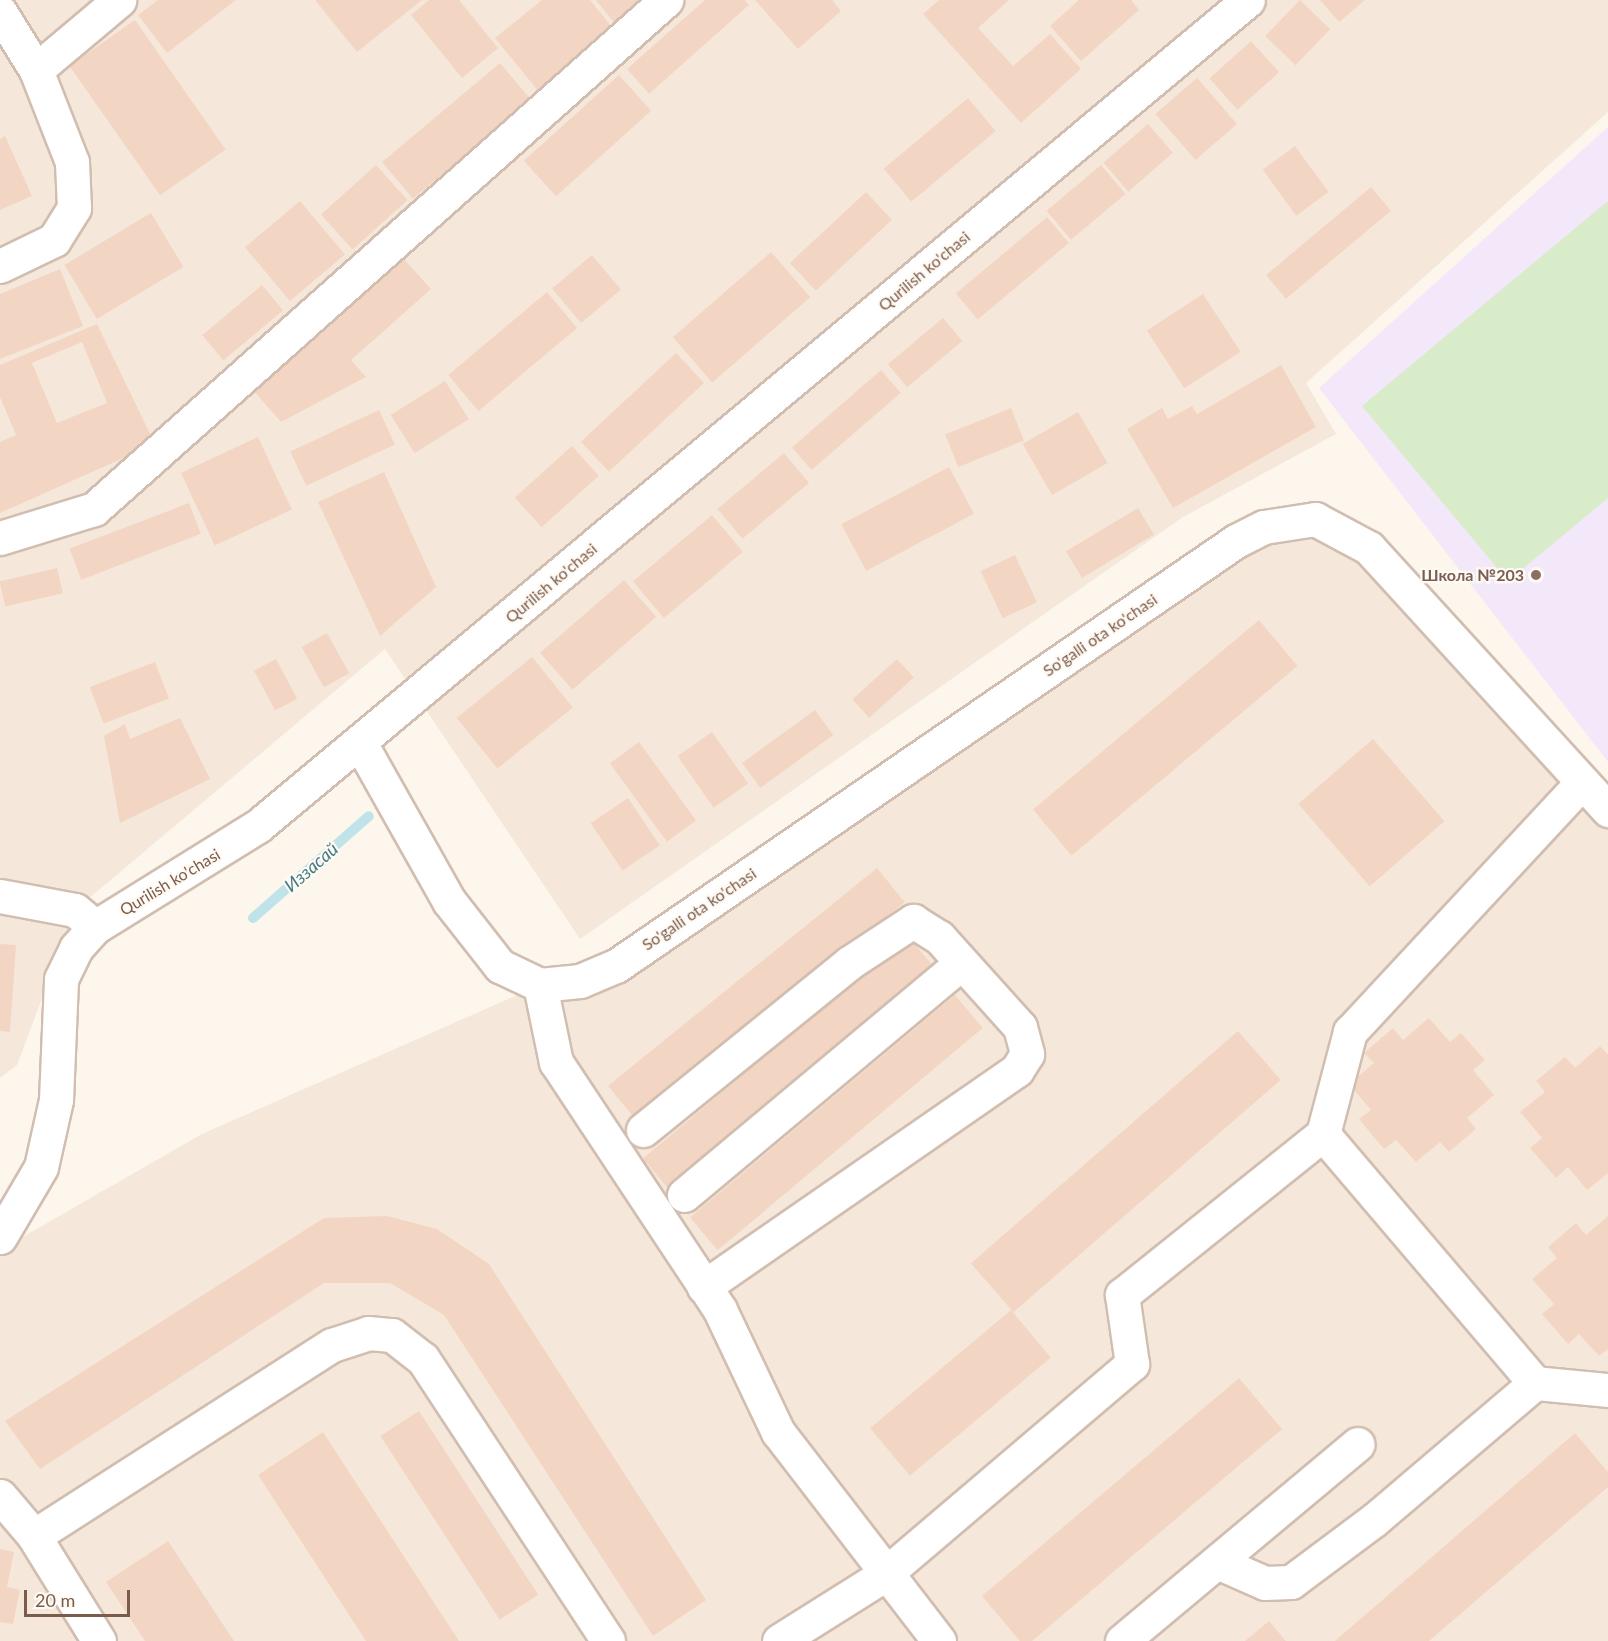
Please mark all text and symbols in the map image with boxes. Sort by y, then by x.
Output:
street label: Qurilish ko'chasi [874,227,974,315]
street label: Qurilish ko'chasi [501,539,601,627]
place label: Школа №203 [1421,565,1524,585]
marker: Школа №203 [1529,568,1543,582]
street label: So'galli ota ko'chasi [1039,590,1161,680]
water label: Иззасай [280,838,342,896]
street label: Qurilish ko'chasi [116,845,224,919]
street label: So'galli ota ko'chasi [638,864,760,954]
scale bar [27,1578,134,1616]
text: 20 m [35,1589,75,1611]

